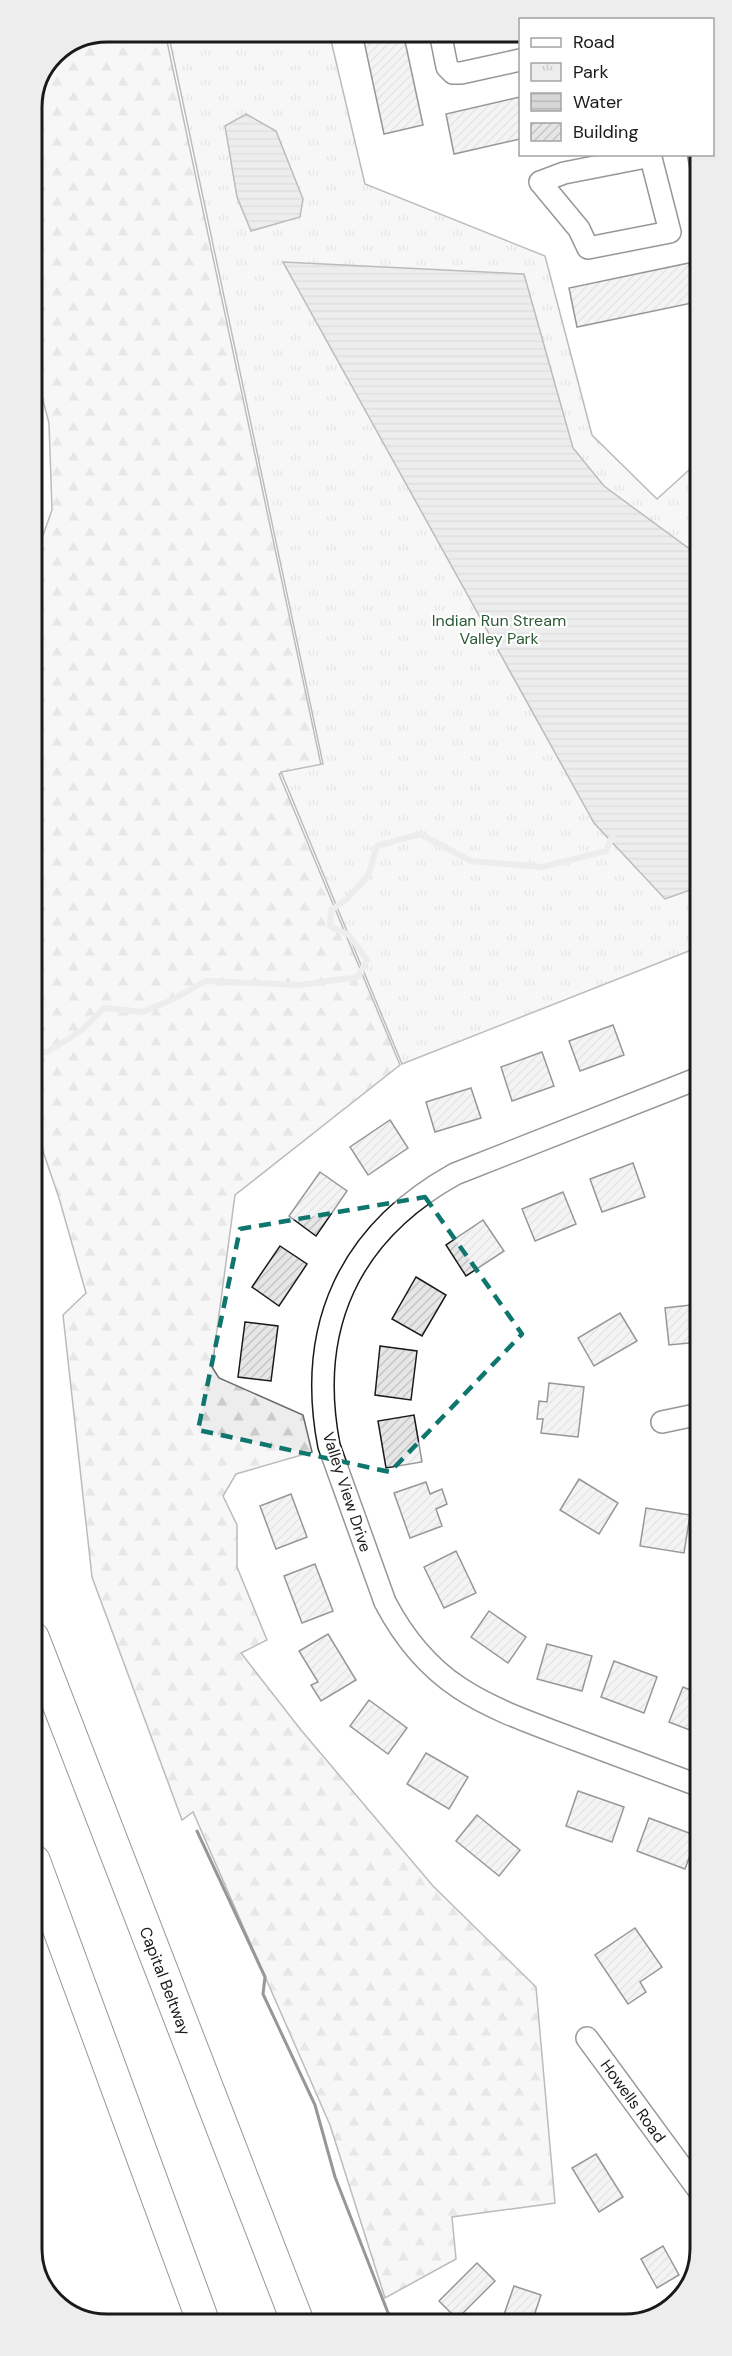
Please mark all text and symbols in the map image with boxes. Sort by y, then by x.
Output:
legend [519,18,714,156]
text: Road [573,30,615,54]
text: Park [573,60,609,84]
text: Water [573,90,623,114]
text: Building [573,120,638,144]
park label: Indian Run Stream Valley Park [432,610,566,649]
street label: Valley View Drive [318,1429,376,1555]
street label: Capital Beltway [135,1924,195,2038]
street label: Howells Road [596,2055,670,2147]

